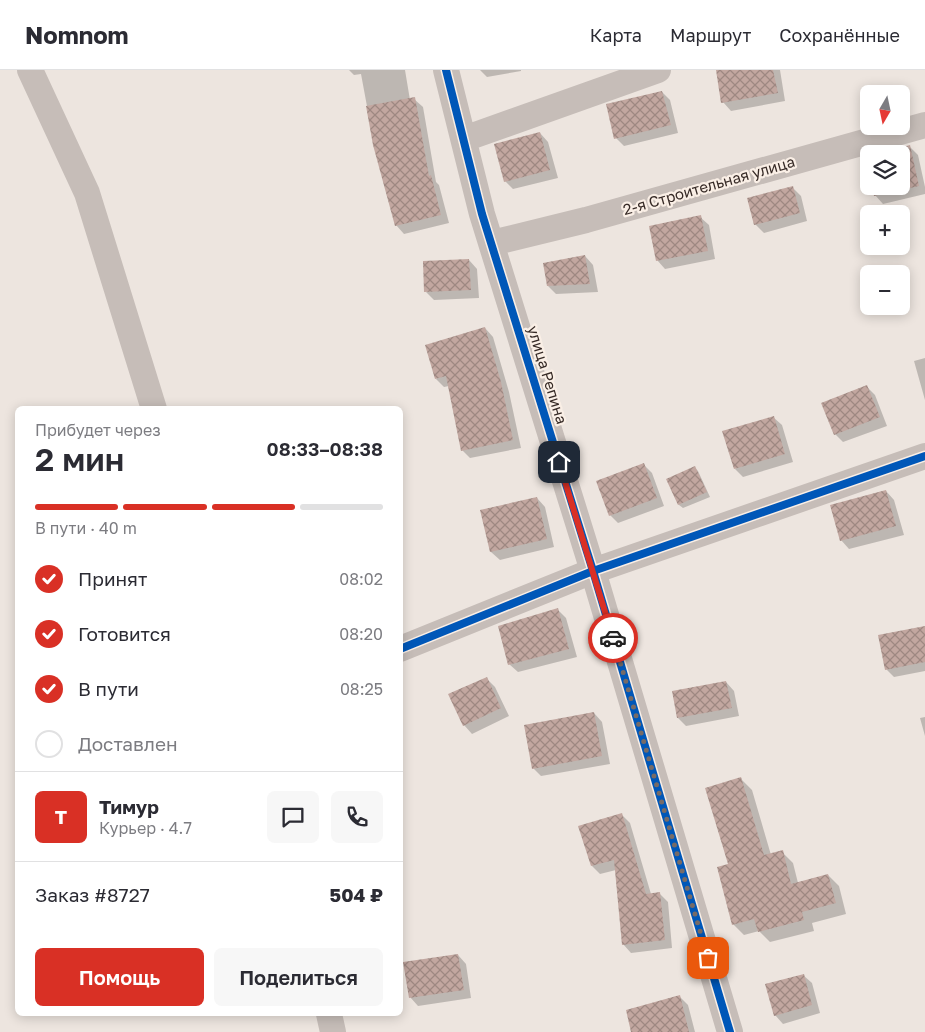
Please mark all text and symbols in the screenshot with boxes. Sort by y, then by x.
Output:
text: Nomnom [25,20,129,49]
text: Карта [590,24,642,46]
text: Маршрут [670,24,751,46]
text: Сохранённые [779,24,900,46]
north arrow [860,85,910,135]
map controls [860,85,910,315]
button: layers [860,145,910,195]
street label: 2-я Строительная улица [621,152,797,218]
button: + [860,205,910,255]
button: − [860,265,910,315]
street label: улица Репина [524,323,571,426]
text: Прибудет через [35,420,161,440]
text: 08:33–08:38 [267,437,383,460]
text: 2 мин [35,440,124,478]
pin [538,441,580,483]
icon: home [545,448,573,476]
text: В пути · 40 m [35,518,137,538]
icon: check [35,565,63,593]
text: Принят [78,567,147,590]
text: 08:02 [339,569,383,589]
courier [588,613,638,663]
icon: check [35,620,63,648]
text: Готовится [78,622,171,645]
text: 08:20 [339,624,383,644]
icon: car [599,624,627,652]
icon: check [35,675,63,703]
text: В пути [78,677,139,700]
text: 08:25 [340,679,383,699]
text: Доставлен [78,732,178,755]
button: chat [267,791,319,843]
button: phone [331,791,383,843]
text: Тимур [99,795,159,818]
text: Т [55,805,67,828]
text: Курьер · 4.7 [99,818,192,838]
text: Заказ #8727 [35,883,150,906]
text: 504 ₽ [330,883,383,906]
pin [687,937,729,979]
icon: bag [694,944,722,972]
button: Помощь [35,948,204,1006]
button: Поделиться [214,948,383,1006]

